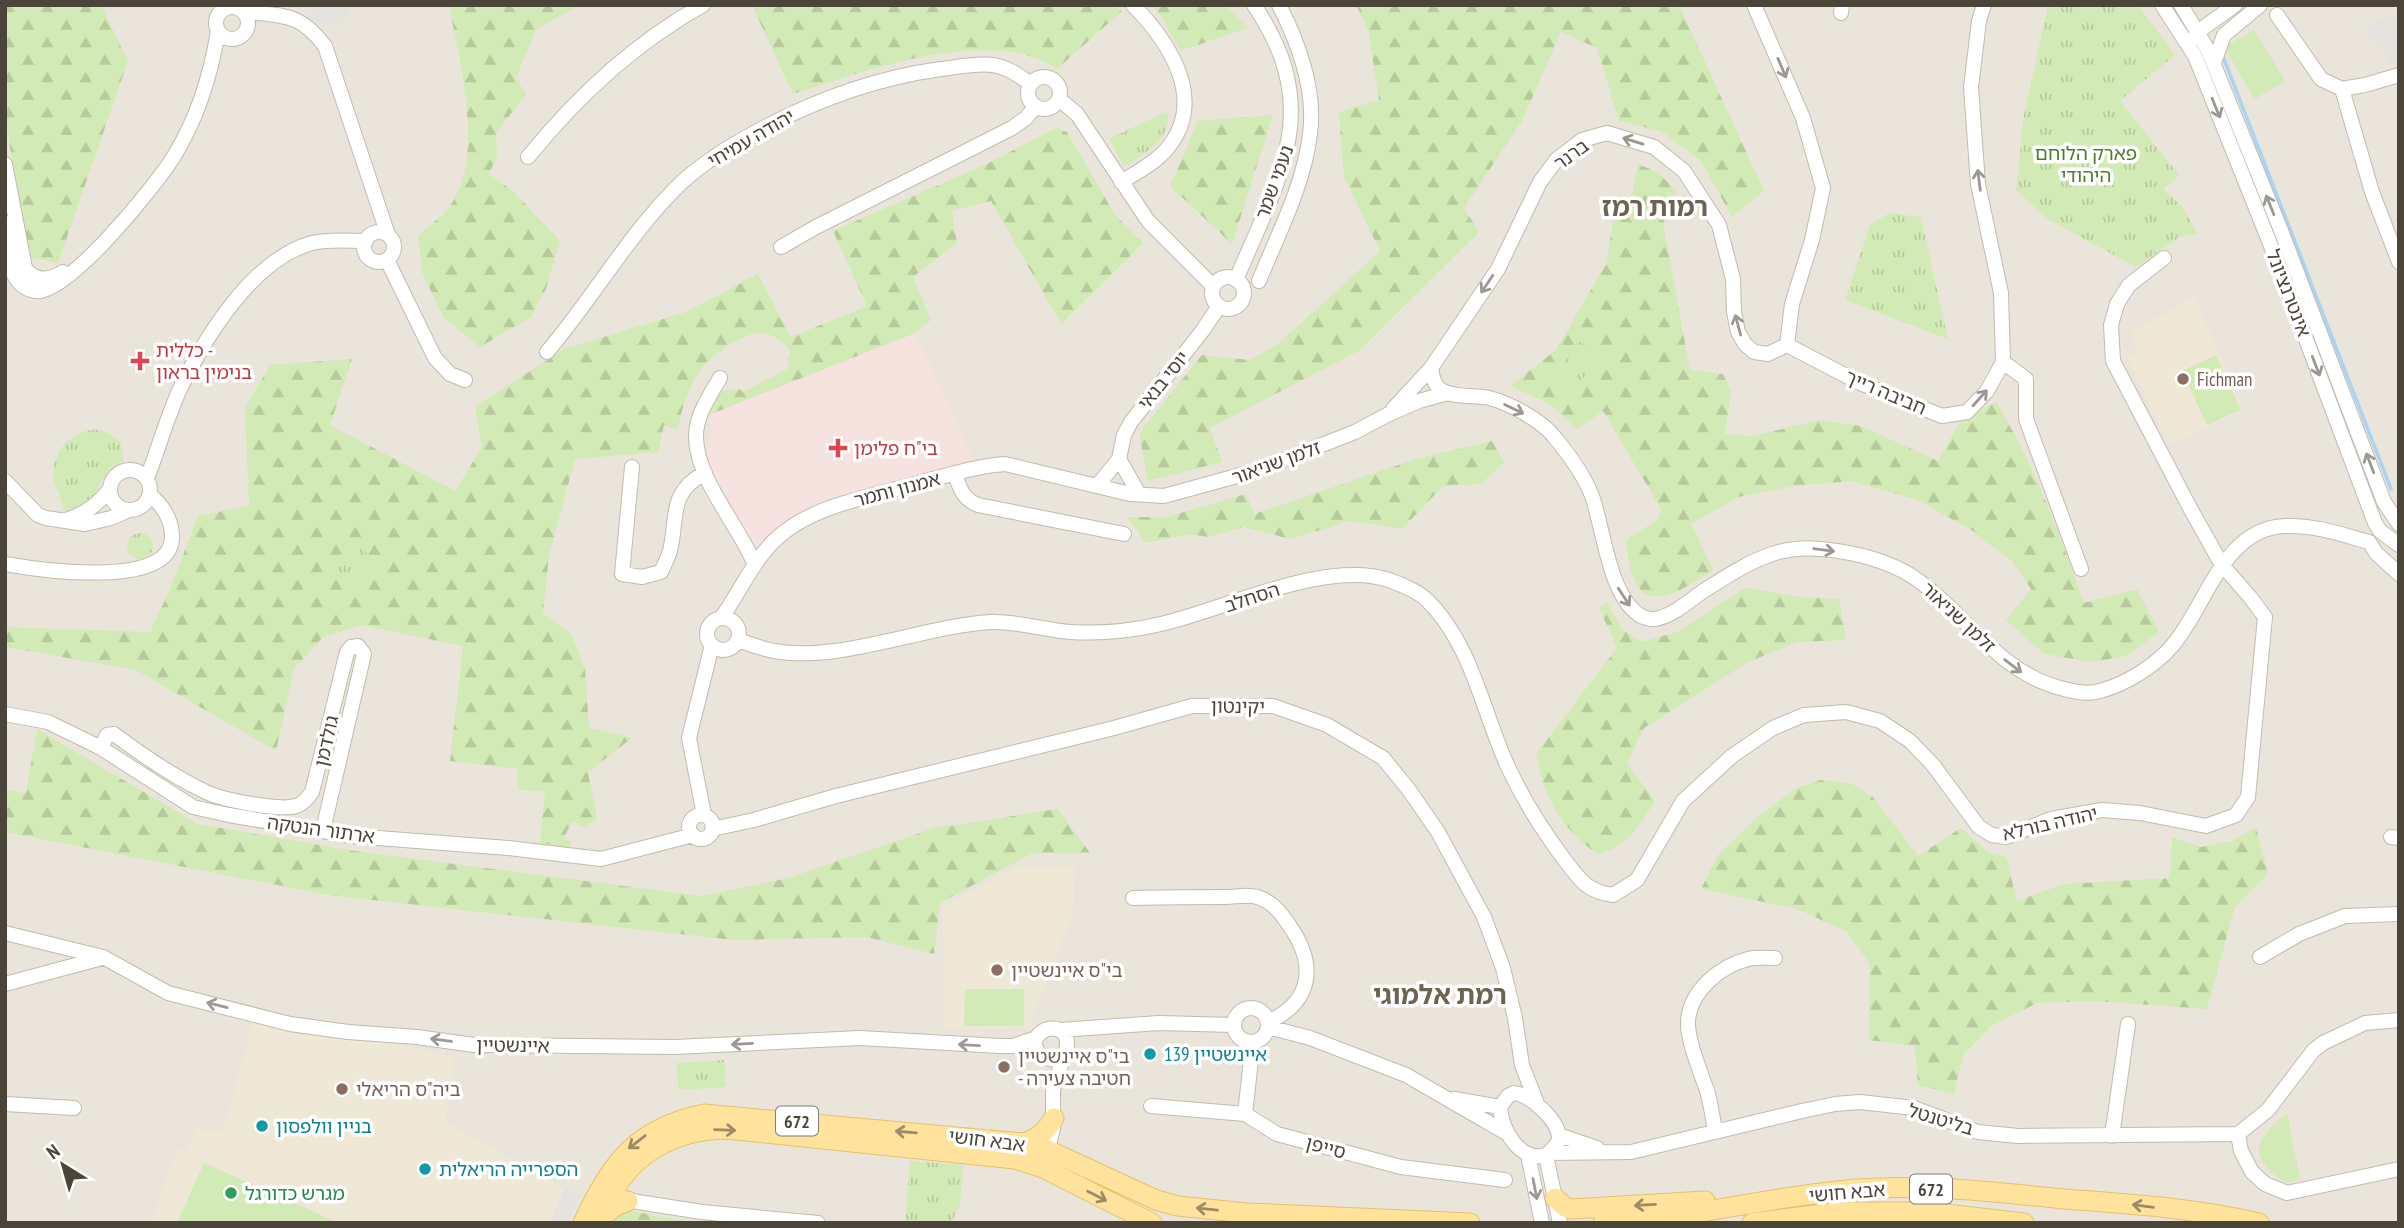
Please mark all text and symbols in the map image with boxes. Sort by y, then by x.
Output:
one-way arrow [1776,56,1789,78]
one-way arrow [2210,96,2223,118]
street label: יהודה עמיחי [703,104,799,172]
street label: ברנר [1549,133,1593,175]
one-way arrow [1622,134,1644,147]
park label: פארק הלוחם היהודי [2035,141,2137,187]
street label: נעמי שמר [1250,142,1298,222]
one-way arrow [1972,169,1985,192]
district label: רמות רמז [1602,190,1708,223]
one-way arrow [2263,195,2276,217]
street label: אינטרנציונל [2261,246,2317,340]
one-way arrow [1480,273,1494,293]
one-way arrow [1731,314,1744,337]
place label: כללית - בנימין בראון [156,338,252,384]
street label: יוסי בנאי [1132,346,1194,414]
marker: כללית - בנימין בראון [130,351,150,371]
one-way arrow [2311,354,2323,376]
street label: חביבה רייך [1842,364,1930,420]
place label: Fichman [2197,367,2252,391]
marker: Fichman [2175,371,2191,387]
one-way arrow [1972,389,1988,407]
one-way arrow [1503,403,1524,416]
street label: זלמן שניאור [1228,435,1324,489]
place label: בי"ח פלימן [854,436,938,460]
marker: בי"ח פלימן [828,438,848,458]
one-way arrow [2362,453,2375,475]
street label: אמנון ותמר [851,466,943,512]
one-way arrow [1812,543,1835,556]
street label: הסחלב [1221,577,1283,617]
street label: זלמן שניאור [1917,577,2001,657]
one-way arrow [1617,587,1632,606]
one-way arrow [2003,658,2021,673]
street label: יקינטון [1211,694,1265,718]
street label: גולדמן [309,713,343,769]
street label: יהודה בורלא [2000,800,2100,846]
street label: ארתור הנטקה [266,810,376,848]
place label: בי"ס איינשטיין [1011,958,1123,982]
marker: בי"ס איינשטיין [989,962,1005,978]
district label: רמת אלמוגי [1373,978,1507,1011]
one-way arrow [206,998,229,1011]
street label: איינשטיין [476,1032,550,1058]
one-way arrow [430,1034,453,1047]
one-way arrow [731,1038,754,1051]
one-way arrow [958,1038,981,1051]
place label: איינשטיין 139 [1164,1042,1267,1066]
place label: בי"ס איינשטיין - חטיבה צעירה [1018,1044,1131,1090]
marker: איינשטיין 139 [1142,1046,1158,1062]
marker: בי"ס איינשטיין - חטיבה צעירה [996,1059,1012,1075]
place label: ביה"ס הריאלי [356,1077,461,1101]
marker: ביה"ס הריאלי [334,1081,350,1097]
street label: בליטנטל [1905,1098,1977,1140]
road number: 672 [776,1106,818,1136]
place label: בניין וולפסון [276,1114,372,1138]
marker: בניין וולפסון [254,1118,270,1134]
one-way arrow [713,1123,736,1136]
street label: אבא חושי [947,1123,1027,1157]
one-way arrow [895,1125,918,1138]
north arrow [28,1130,98,1200]
street label: סייפן [1303,1130,1349,1164]
one-way arrow [629,1135,647,1150]
text: N [41,1139,64,1164]
place label: הספרייה הריאלית [439,1157,579,1181]
marker: הספרייה הריאלית [417,1161,433,1177]
road number: 672 [1910,1174,1952,1204]
one-way arrow [1529,1177,1543,1200]
street label: אבא חושי [1808,1177,1886,1207]
place label: מגרש כדורגל [245,1181,345,1205]
marker: מגרש כדורגל [223,1185,239,1201]
one-way arrow [1086,1190,1107,1204]
one-way arrow [1633,1198,1656,1211]
one-way arrow [2132,1199,2155,1212]
one-way arrow [1196,1202,1218,1215]

